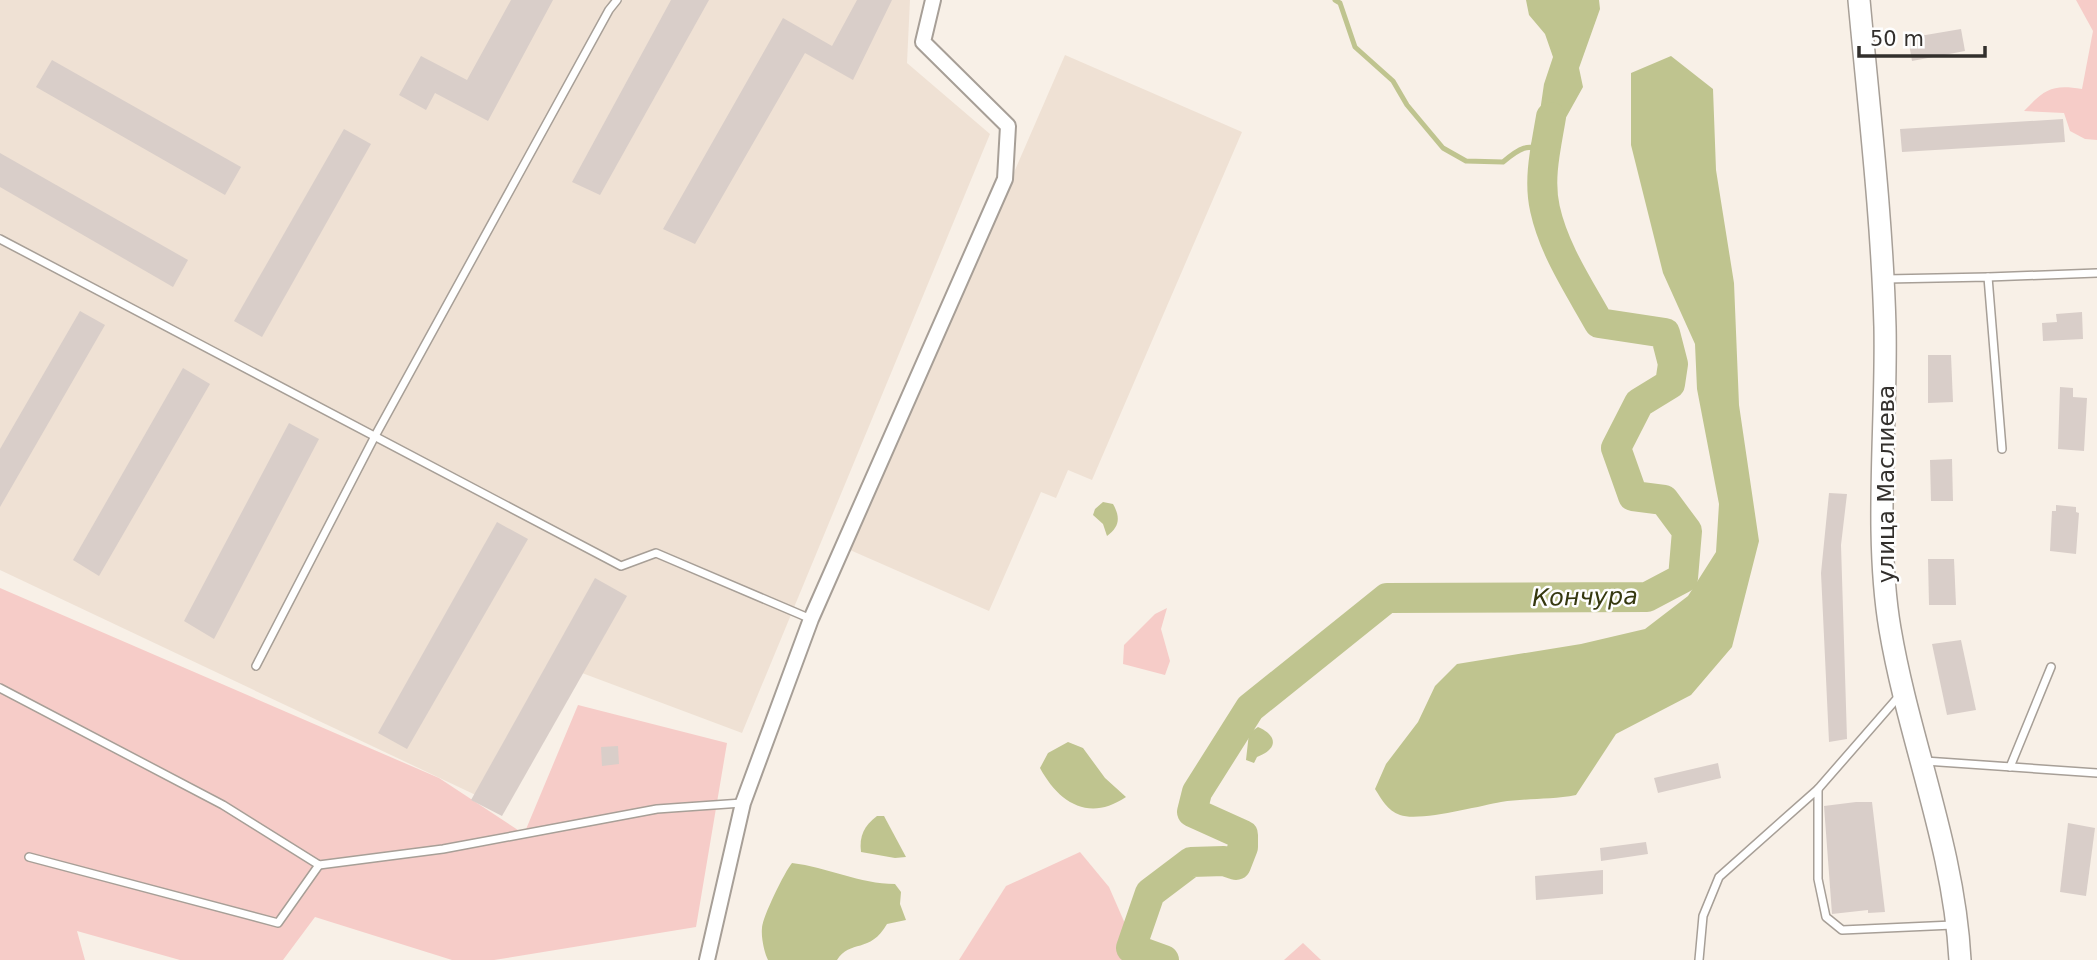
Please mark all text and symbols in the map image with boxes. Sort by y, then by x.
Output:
scale bar [1859,14,1985,58]
text: 50 m [1870,27,1924,51]
street label: улица Маслиева [1873,385,1899,583]
water label: Кончура [1532,582,1638,612]

